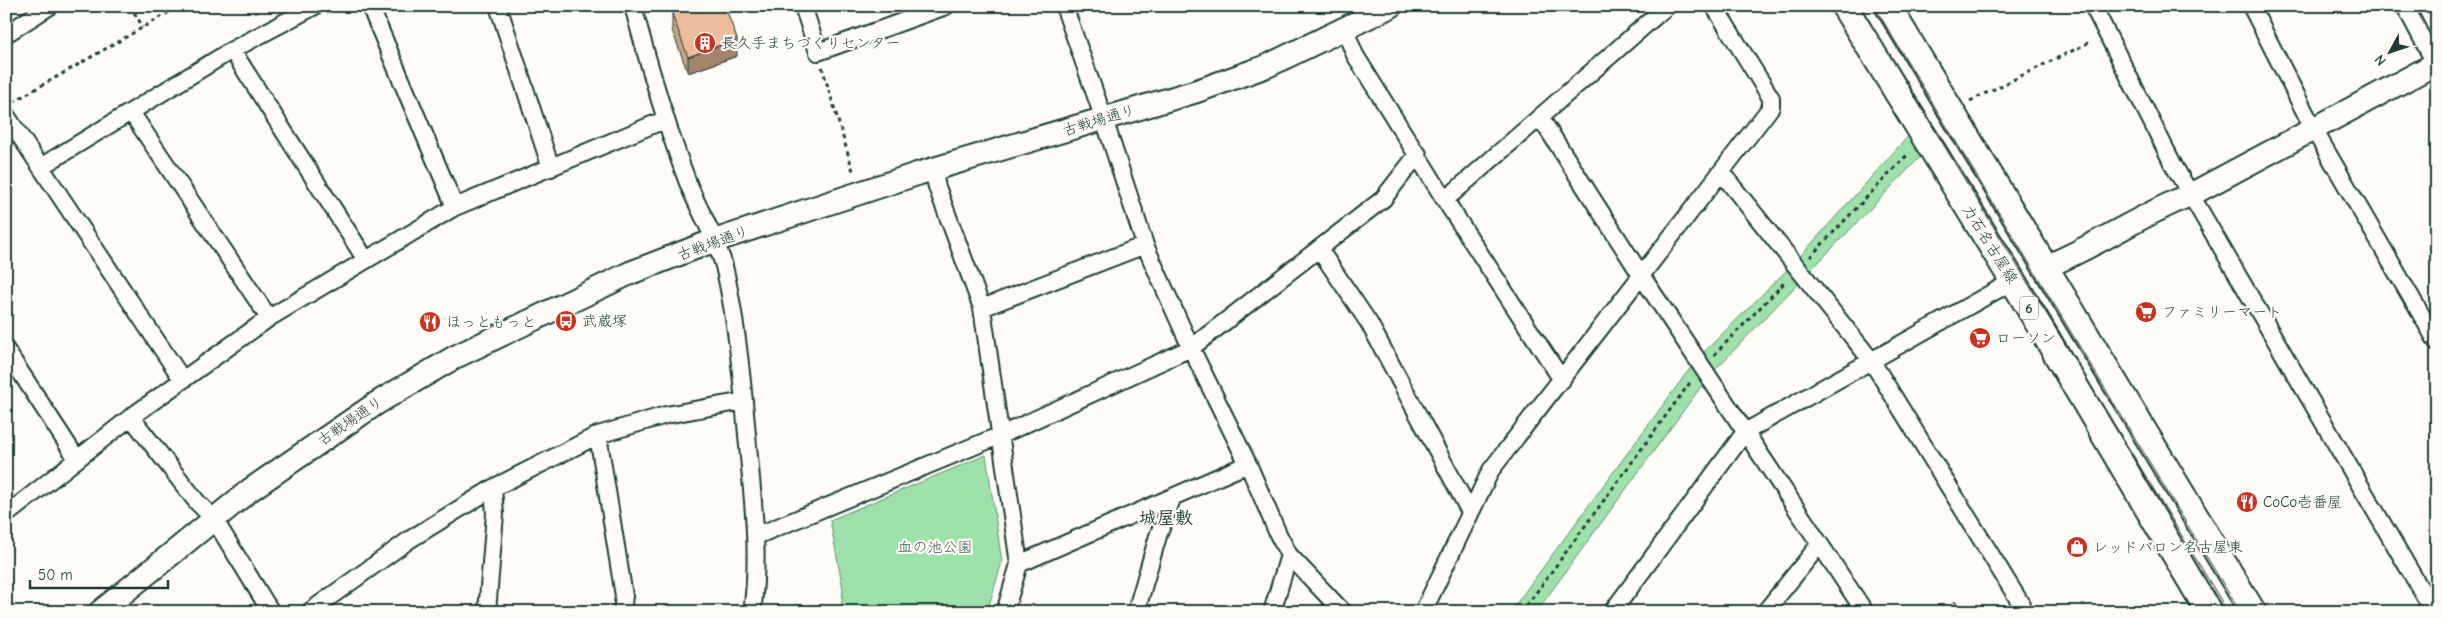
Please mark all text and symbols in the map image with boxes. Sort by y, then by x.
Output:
north arrow [2366,28,2416,78]
building icon: 長久手まちづくりセンター [693,31,717,55]
place label: 長久手まちづくりセンター [721,34,900,52]
text: N [2371,51,2390,69]
street label: 古戦場通り [1060,100,1138,140]
street label: 力石名古屋線 [1959,201,2021,287]
street label: 古戦場通り [675,222,751,264]
road number: 6 [2020,296,2038,320]
supermarket icon: ファミリーマート [2134,300,2158,324]
place label: ファミリーマート [2162,303,2282,321]
bus stop icon: 武蔵塚 [554,309,578,333]
restaurant icon: ほっともっと [418,310,442,334]
place label: 武蔵塚 [582,312,627,330]
place label: ほっともっと [446,313,536,331]
supermarket icon: ローソン [1968,326,1992,350]
place label: ローソン [1996,329,2056,347]
street label: 古戦場通り [314,393,386,449]
restaurant icon: CoCo壱番屋 [2235,490,2259,514]
place label: CoCo壱番屋 [2263,493,2342,511]
district label: 城屋敷 [1139,508,1193,529]
shop icon: レッドバロン名古屋東 [2065,535,2089,559]
park label: 血の池公園 [897,538,973,556]
place label: レッドバロン名古屋東 [2093,538,2243,556]
scale bar [30,558,168,590]
text: 50 m [38,566,73,584]

